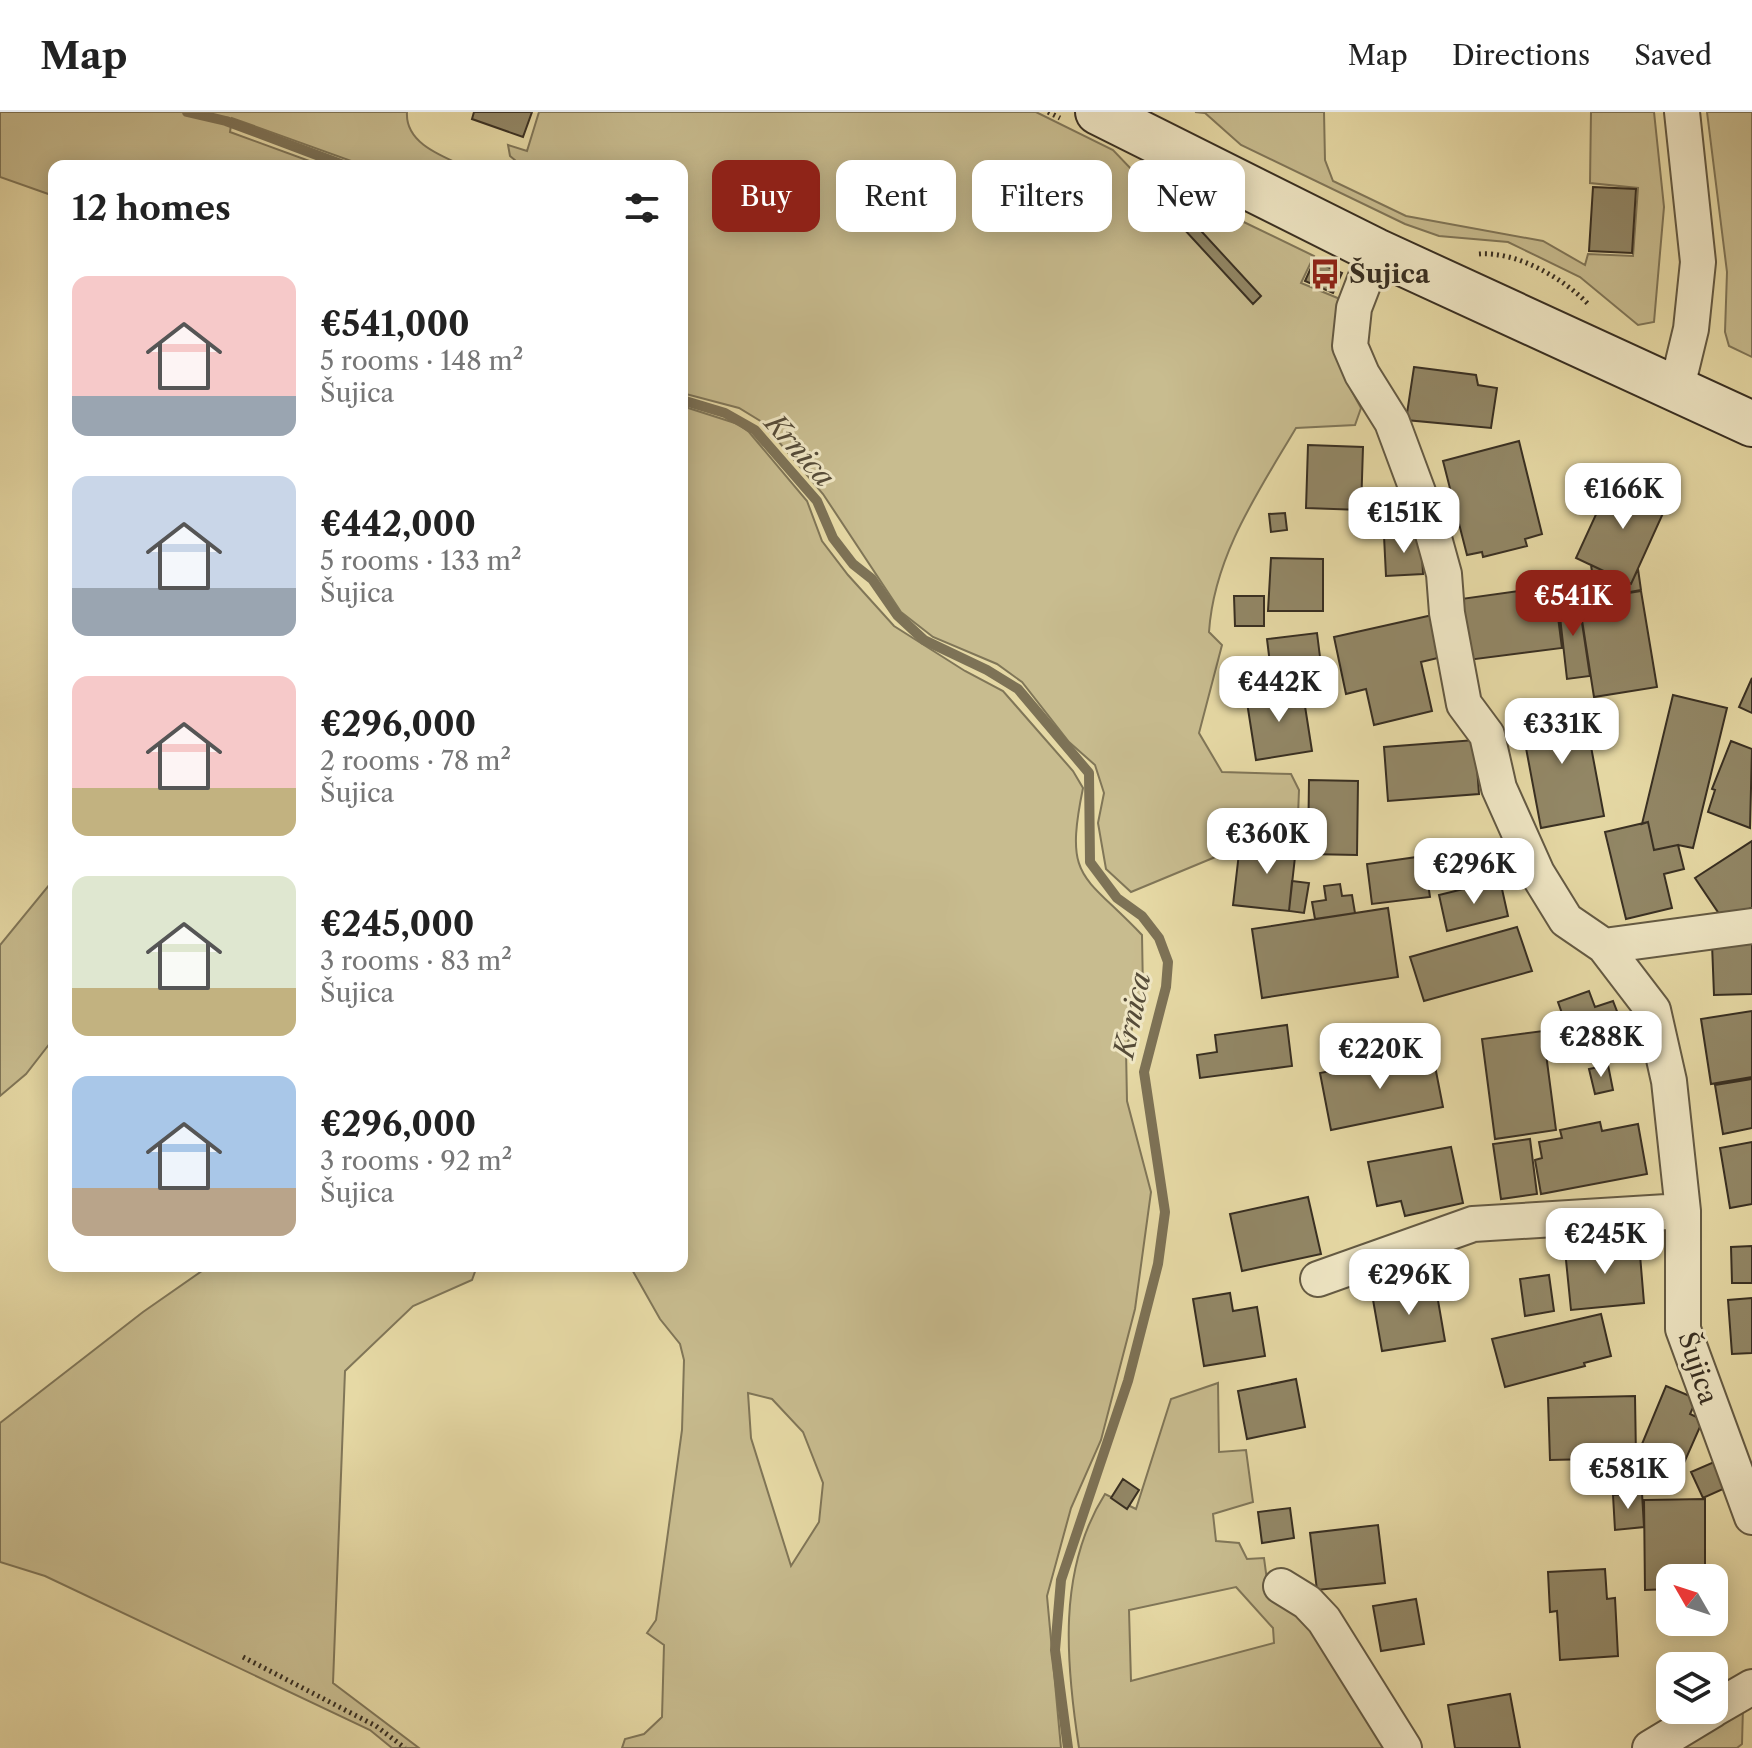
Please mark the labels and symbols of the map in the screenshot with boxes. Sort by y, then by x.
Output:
bus stop icon: Šujica [1308,257,1342,291]
place label: Šujica [1349,257,1431,290]
water label: Krnica [757,405,842,494]
pin: €166K [1567,463,1679,531]
pin: €151K [1348,487,1460,555]
pin: €541K [1517,570,1629,638]
pin: €442K [1223,656,1335,724]
pin: €331K [1506,698,1618,766]
pin: €360K [1211,808,1323,876]
pin: €296K [1418,838,1530,906]
water label: Krnica [1106,969,1158,1063]
pin: €288K [1545,1011,1657,1079]
pin: €220K [1324,1023,1436,1091]
pin: €245K [1549,1208,1661,1276]
pin: €296K [1353,1249,1465,1317]
street label: Šujica [1671,1327,1726,1409]
pin: €581K [1572,1443,1684,1511]
north arrow [1656,1564,1728,1636]

